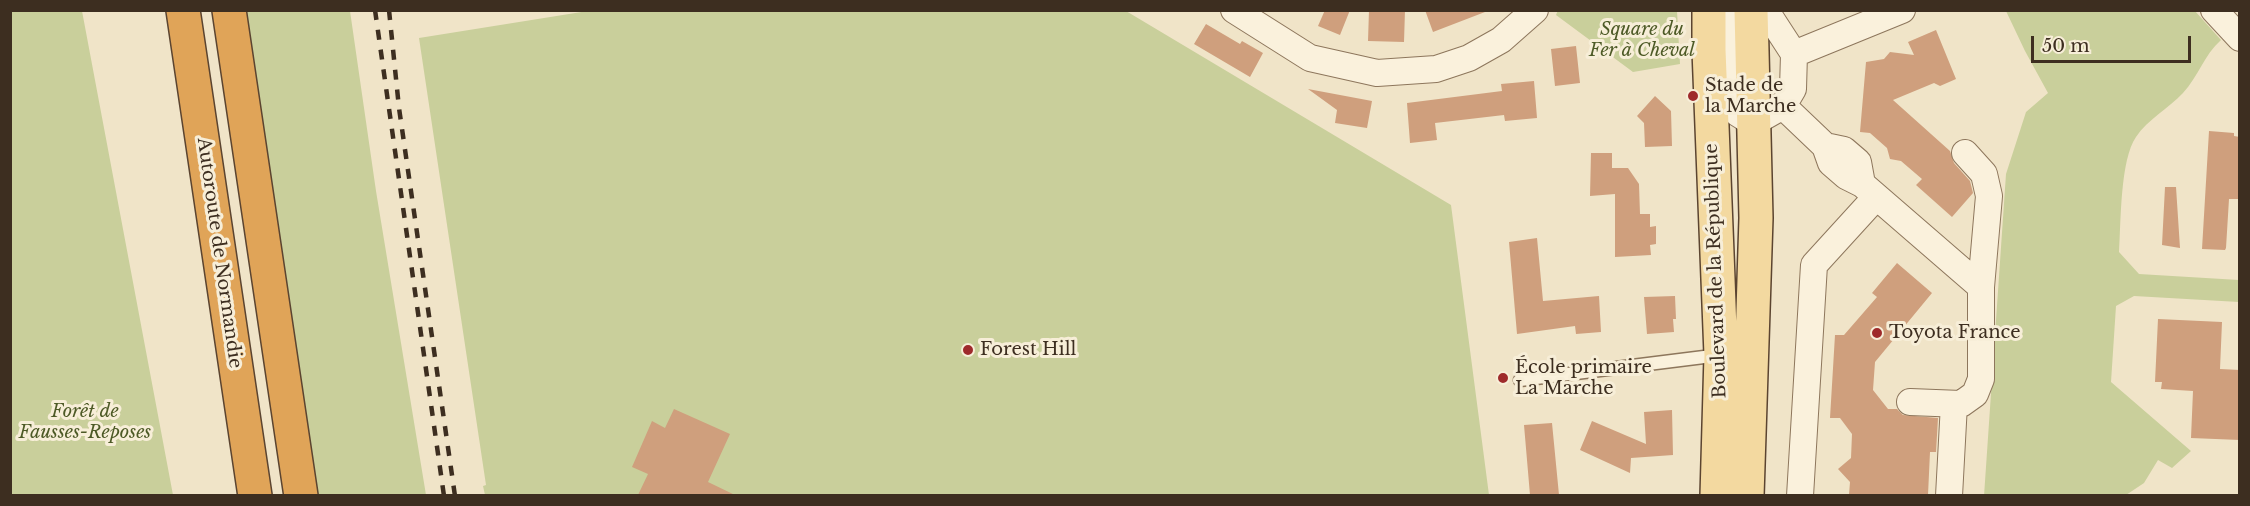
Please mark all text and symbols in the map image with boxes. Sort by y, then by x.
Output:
park label: Square du Fer à Cheval [1589,19,1695,62]
scale bar [2034,24,2194,62]
text: 50 m [2042,35,2090,57]
place label: Stade de la Marche [1705,75,1796,118]
marker: Stade de la Marche [1686,89,1700,103]
street label: Autoroute de Normandie [192,136,246,370]
street label: Boulevard de la République [1701,143,1731,399]
place label: Toyota France [1889,322,2021,344]
marker: Toyota France [1870,326,1884,340]
place label: Forest Hill [980,339,1076,361]
marker: Forest Hill [961,343,975,357]
place label: École primaire La Marche [1515,357,1652,400]
marker: École primaire La Marche [1496,371,1510,385]
park label: Forêt de Fausses-Reposes [19,401,151,444]

